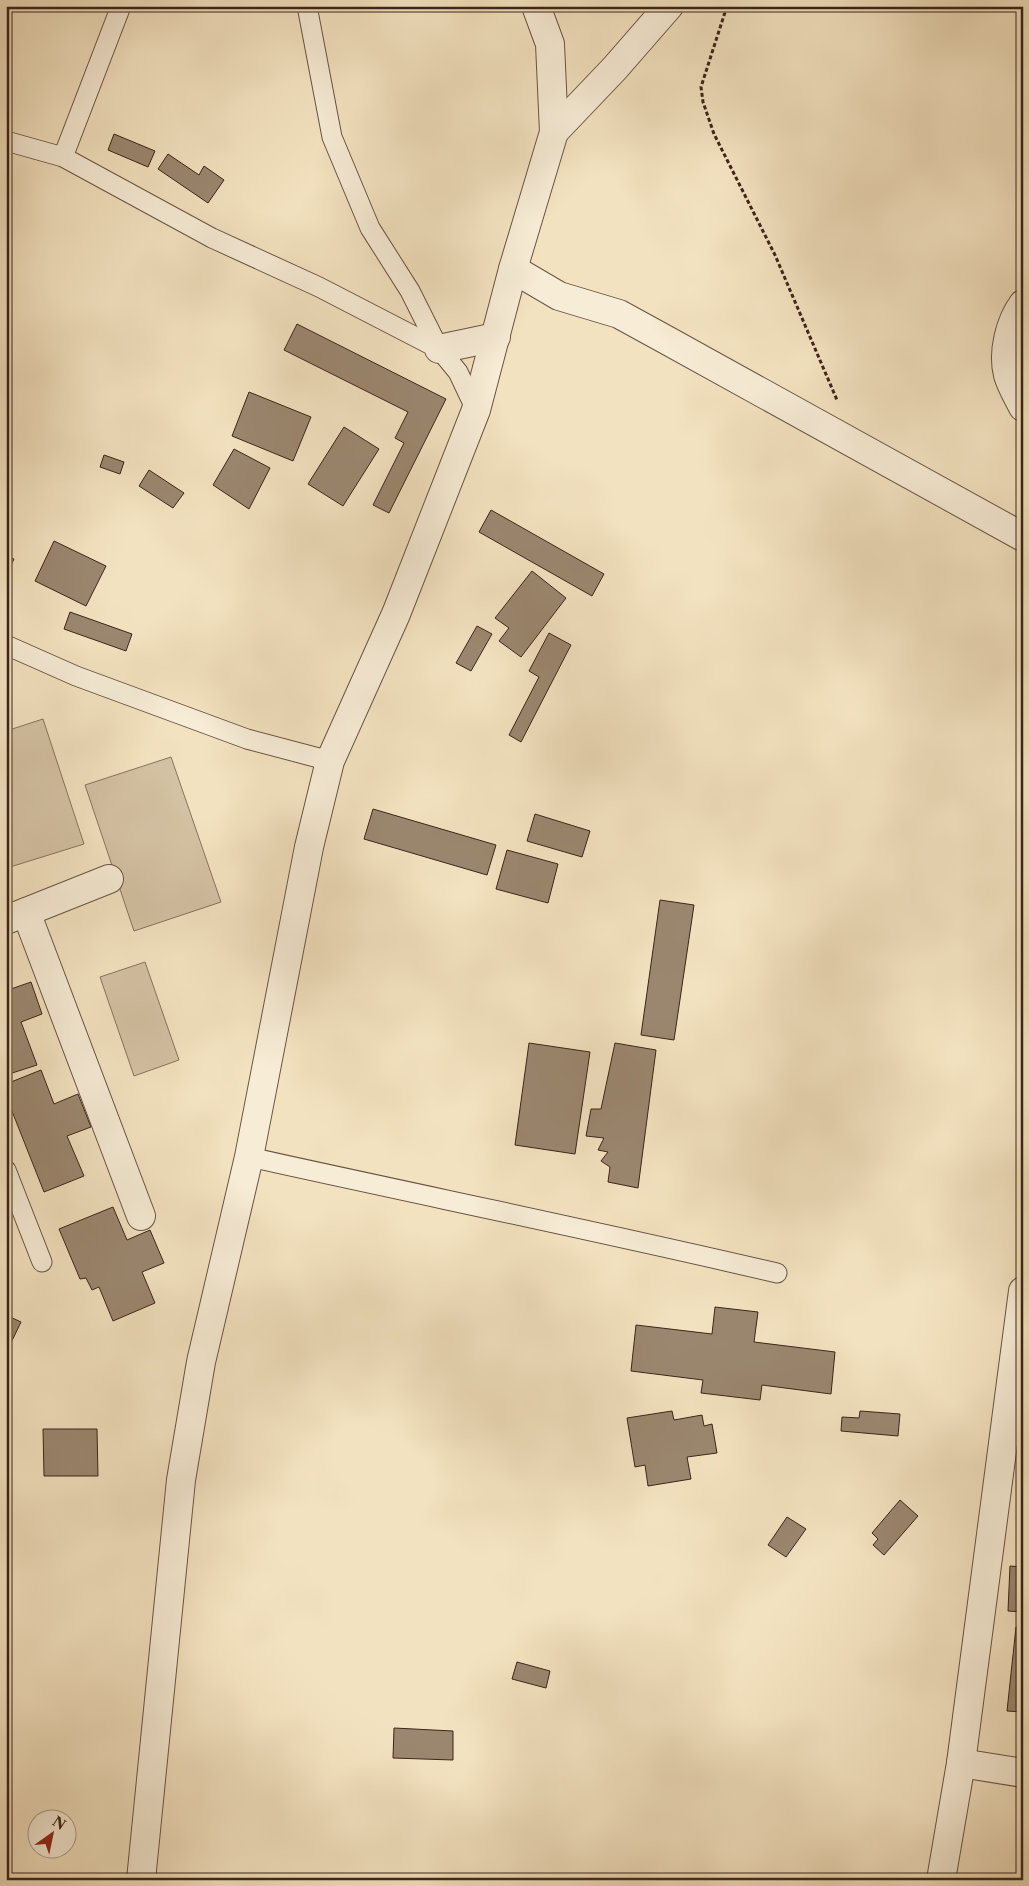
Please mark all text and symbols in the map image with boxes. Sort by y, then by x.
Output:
north arrow [28,1808,78,1858]
text: N [49,1812,69,1834]

